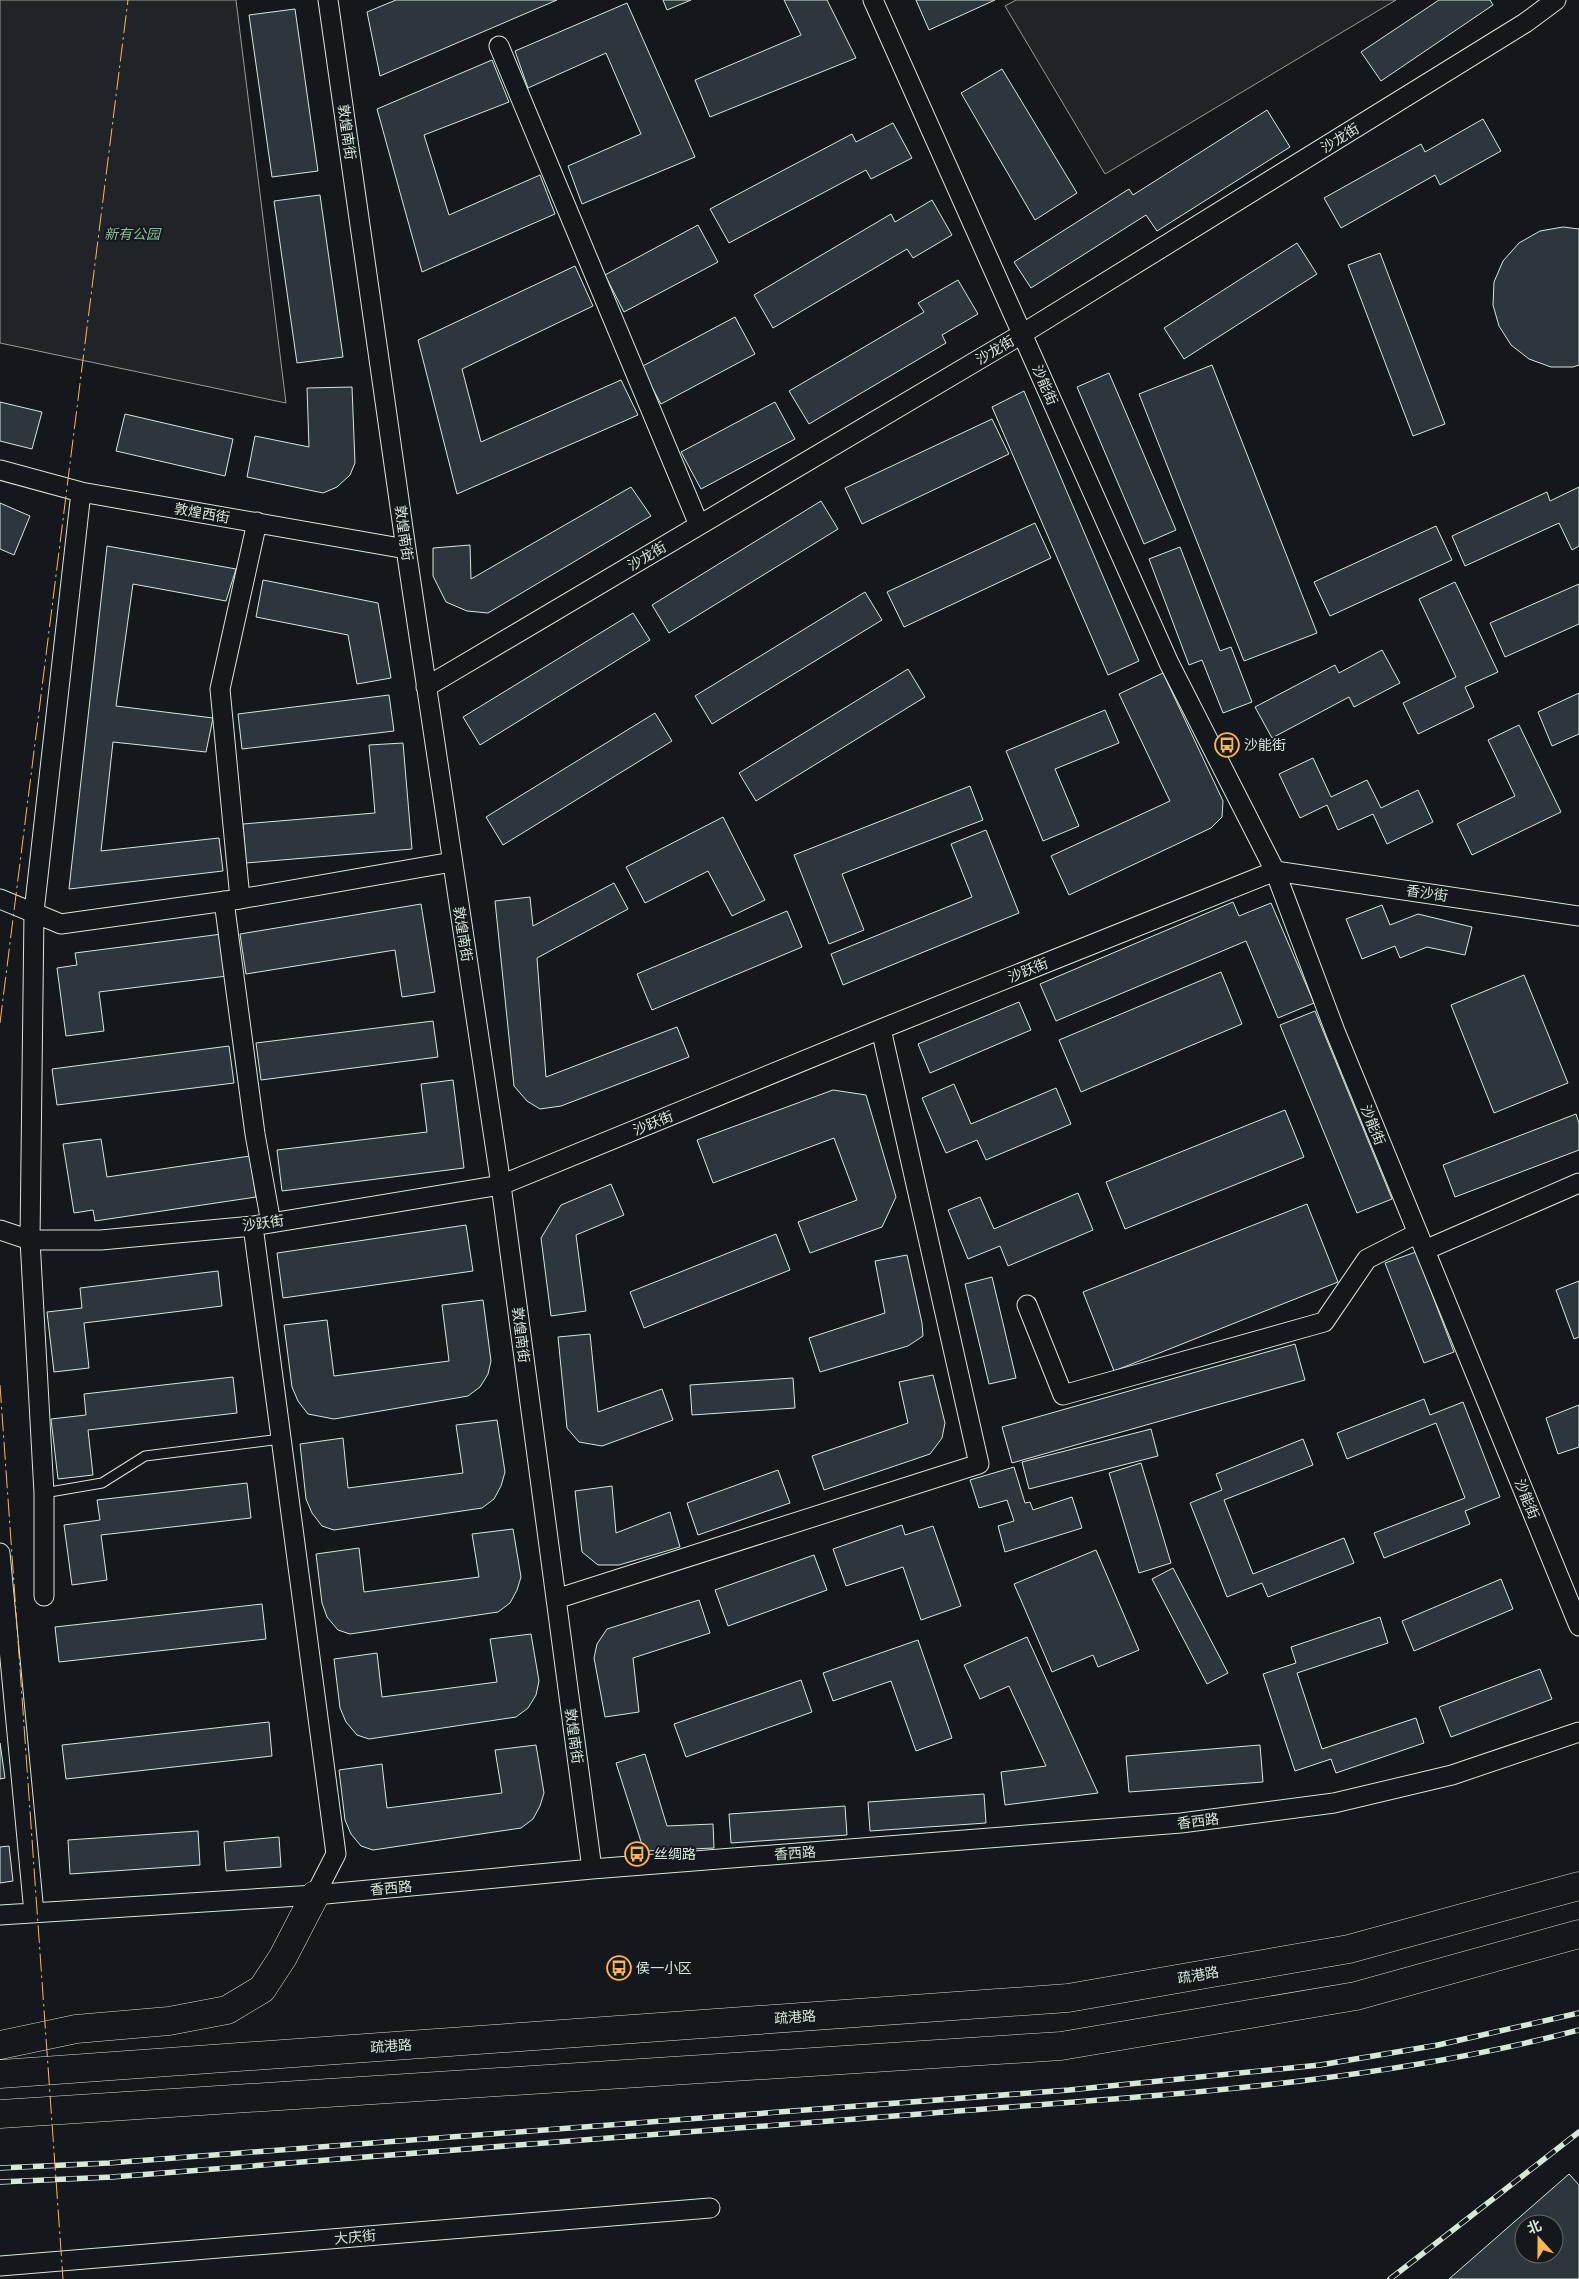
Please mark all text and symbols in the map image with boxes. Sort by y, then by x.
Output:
street label: 敦煌南街 [335,103,359,161]
street label: 沙龙街 [1318,120,1362,156]
park label: 新有公园 [104,226,162,242]
street label: 沙龙街 [973,332,1017,368]
street label: 沙能街 [1029,363,1061,407]
street label: 敦煌西街 [173,500,231,526]
street label: 敦煌南街 [392,504,416,562]
street label: 沙龙街 [625,538,669,574]
bus stop icon: 沙能街 [1214,732,1240,758]
place label: 沙能街 [1244,737,1286,753]
street label: 香沙街 [1405,882,1449,904]
street label: 敦煌南街 [451,905,475,963]
street label: 沙跃街 [1006,955,1050,985]
street label: 沙能街 [1358,1103,1388,1147]
street label: 沙跃街 [631,1108,675,1138]
street label: 沙跃街 [241,1212,285,1234]
street label: 敦煌南街 [510,1306,532,1364]
street label: 沙能街 [1512,1477,1542,1521]
street label: 敦煌南街 [562,1707,586,1765]
street label: 香西路 [1176,1811,1220,1831]
bus stop icon: 丝绸路 [624,1841,650,1867]
street label: 香西路 [773,1844,817,1862]
place label: 丝绸路 [654,1846,696,1862]
street label: 香西路 [369,1878,413,1898]
bus stop icon: 侯一小区 [606,1955,632,1981]
place label: 侯一小区 [636,1960,692,1976]
street label: 疏港路 [1176,1963,1220,1987]
street label: 疏港路 [773,2008,817,2026]
street label: 疏港路 [369,2037,413,2055]
north arrow [1514,2214,1564,2264]
text: 北 [1525,2217,1544,2237]
street label: 大庆街 [333,2227,377,2247]

